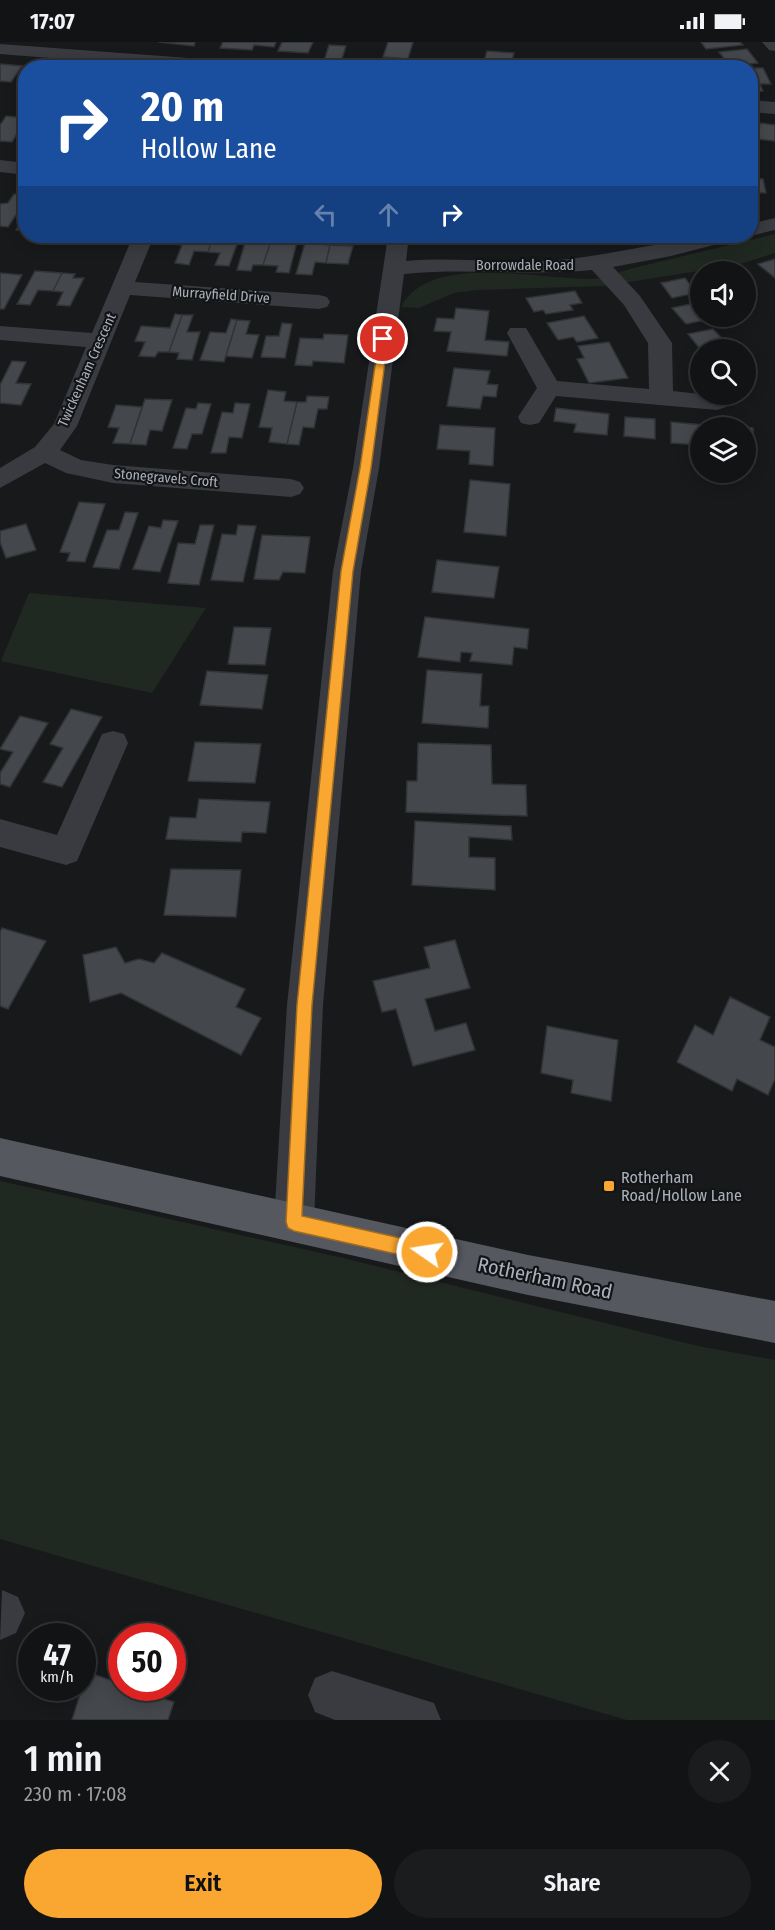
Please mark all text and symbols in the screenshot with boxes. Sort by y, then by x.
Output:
text: 17:07 [30,8,75,35]
text: 20 m [141,82,224,132]
icon: right [42,84,120,162]
text: Hollow Lane [141,133,277,165]
icon: left [309,198,342,231]
icon: ahead [372,198,405,231]
icon: right [435,198,468,231]
street label: Borrowdale Road [476,257,574,274]
map controls [690,261,756,483]
button: sound [690,261,756,327]
street label: Murrayfield Drive [172,283,270,307]
street label: Twickenham Crescent [54,310,120,429]
pin [357,313,408,364]
icon: arrive [366,322,399,355]
button: search [690,339,756,405]
button: layers [690,417,756,483]
street label: Stonegravels Croft [113,465,219,491]
place label: Rotherham Road/Hollow Lane [621,1168,742,1205]
marker: Rotherham Road/Hollow Lane [602,1179,616,1193]
position arrow [395,1220,459,1284]
street label: Rotherham Road [476,1252,614,1304]
speed limit sign: 50 [108,1623,186,1701]
text: 47 [43,1637,71,1673]
text: km/h [40,1668,74,1686]
text: 1 min [24,1737,102,1781]
button: close [688,1740,751,1803]
text: 230 m · 17:08 [24,1782,127,1806]
button: Exit [24,1849,382,1918]
button: Share [394,1849,751,1918]

